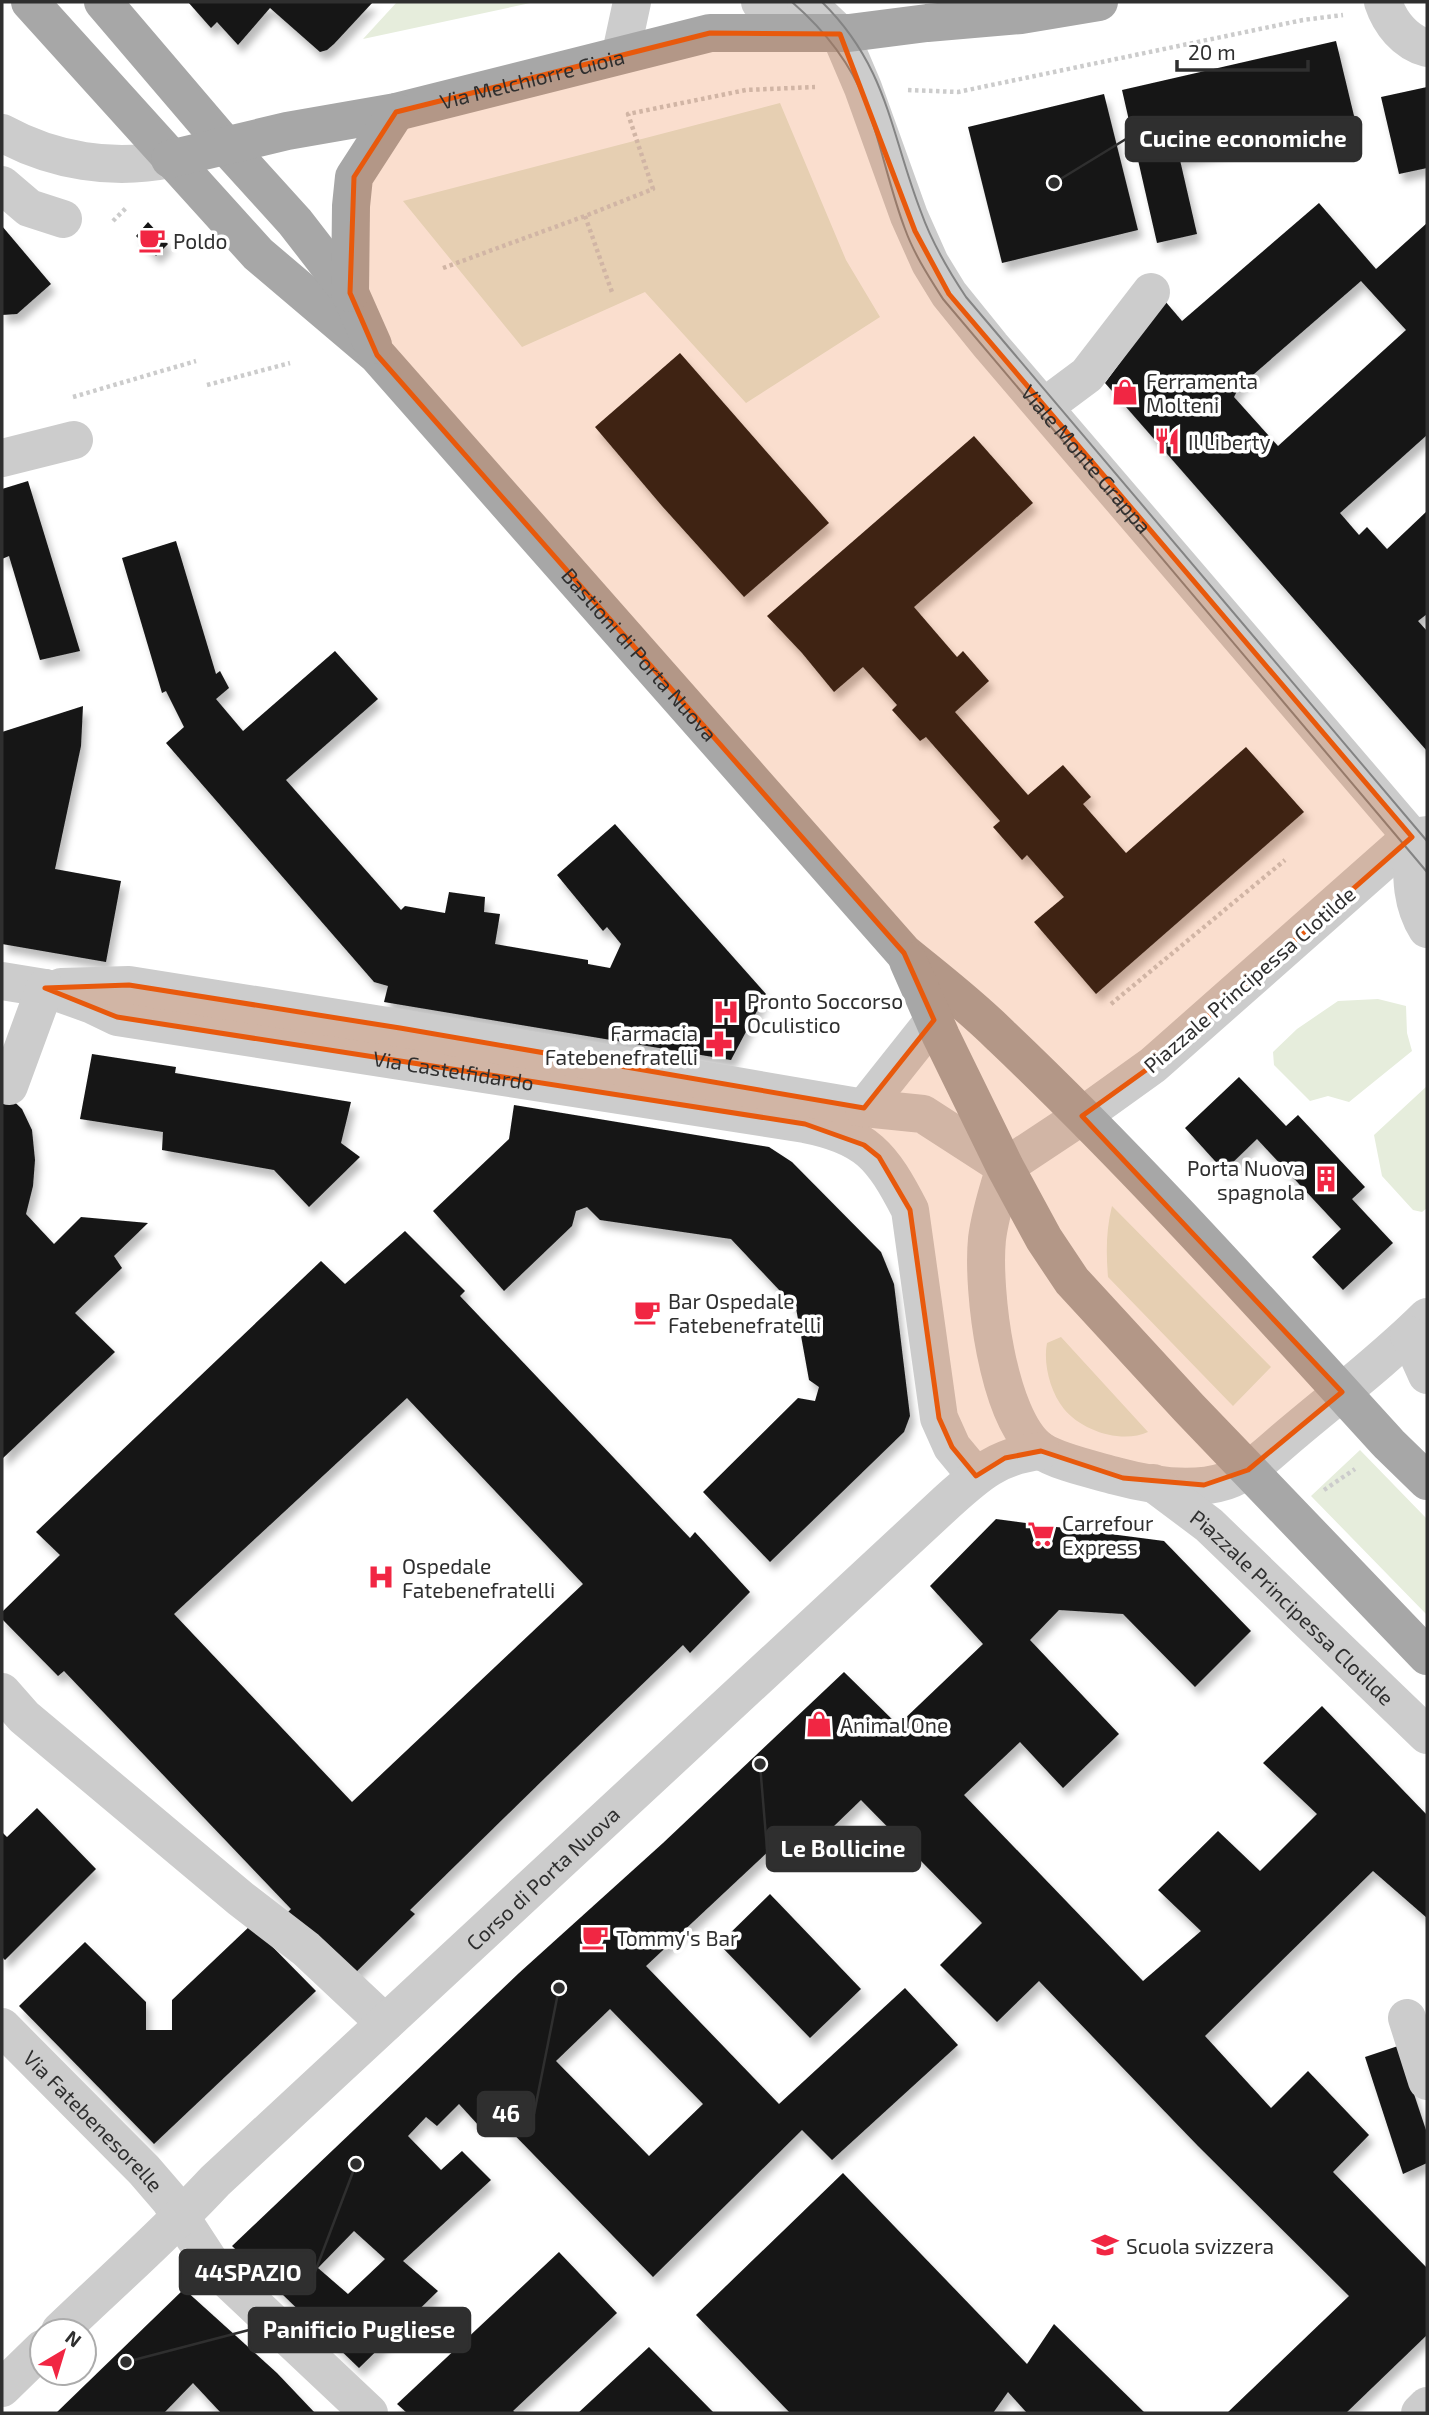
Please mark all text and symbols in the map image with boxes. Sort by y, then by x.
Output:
scale bar [1177,28,1308,72]
text: 20 m [1188,39,1236,64]
street label: Via Melchiorre Gioia [437,43,627,113]
callout: Cucine economiche [1126,117,1361,161]
text: Cucine economiche [1139,124,1347,152]
cafe icon: Poldo [137,225,167,255]
place label: Poldo [173,228,227,253]
place label: Ferramenta Molteni [1146,368,1258,417]
shop icon: Ferramenta Molteni [1110,377,1140,407]
street label: Viale Monte Grappa [1017,379,1158,538]
restaurant icon: Il Liberty [1152,426,1182,456]
place label: Il Liberty [1188,429,1271,454]
street label: Bastioni di Porta Nuova [557,562,723,745]
street label: Piazzale Principessa Clotilde [1138,880,1360,1078]
place label: Pronto Soccorso Oculistico [747,988,903,1037]
hospital icon: Pronto Soccorso Oculistico [711,997,741,1027]
place label: Farmacia Fatebenefratelli [545,1020,698,1069]
pharmacy icon: Farmacia Fatebenefratelli [704,1029,734,1059]
street label: Via Castelfidardo [372,1045,536,1094]
place label: Porta Nuova spagnola [1187,1155,1305,1204]
building icon: Porta Nuova spagnola [1311,1164,1341,1194]
place label: Bar Ospedale Fatebenefratelli [668,1288,821,1337]
cafe icon: Bar Ospedale Fatebenefratelli [632,1297,662,1327]
street label: Piazzale Principessa Clotilde [1186,1504,1400,1710]
place label: Carrefour Express [1062,1510,1154,1559]
supermarket icon: Carrefour Express [1026,1519,1056,1549]
place label: Ospedale Fatebenefratelli [402,1553,555,1602]
hospital icon: Ospedale Fatebenefratelli [366,1562,396,1592]
shop icon: Animal One [804,1709,834,1739]
place label: Animal One [840,1712,948,1737]
street label: Corso di Porta Nuova [460,1800,624,1955]
callout: Le Bollicine [767,1827,920,1871]
text: Le Bollicine [781,1834,905,1862]
cafe icon: Tommy's Bar [580,1922,610,1952]
place label: Tommy's Bar [616,1925,739,1950]
street label: Via Fatebenesorelle [19,2044,169,2196]
callout: 46 [478,2092,534,2136]
text: 46 [492,2099,520,2127]
school or university icon: Scuola svizzera [1090,2230,1120,2260]
place label: Scuola svizzera [1126,2233,1274,2258]
callout: 44SPAZIO [180,2250,315,2294]
text: 44SPAZIO [194,2258,302,2286]
callout: Panificio Pugliese [249,2308,470,2352]
text: Panificio Pugliese [263,2315,455,2343]
north arrow [28,2317,98,2387]
text: N [61,2325,86,2351]

